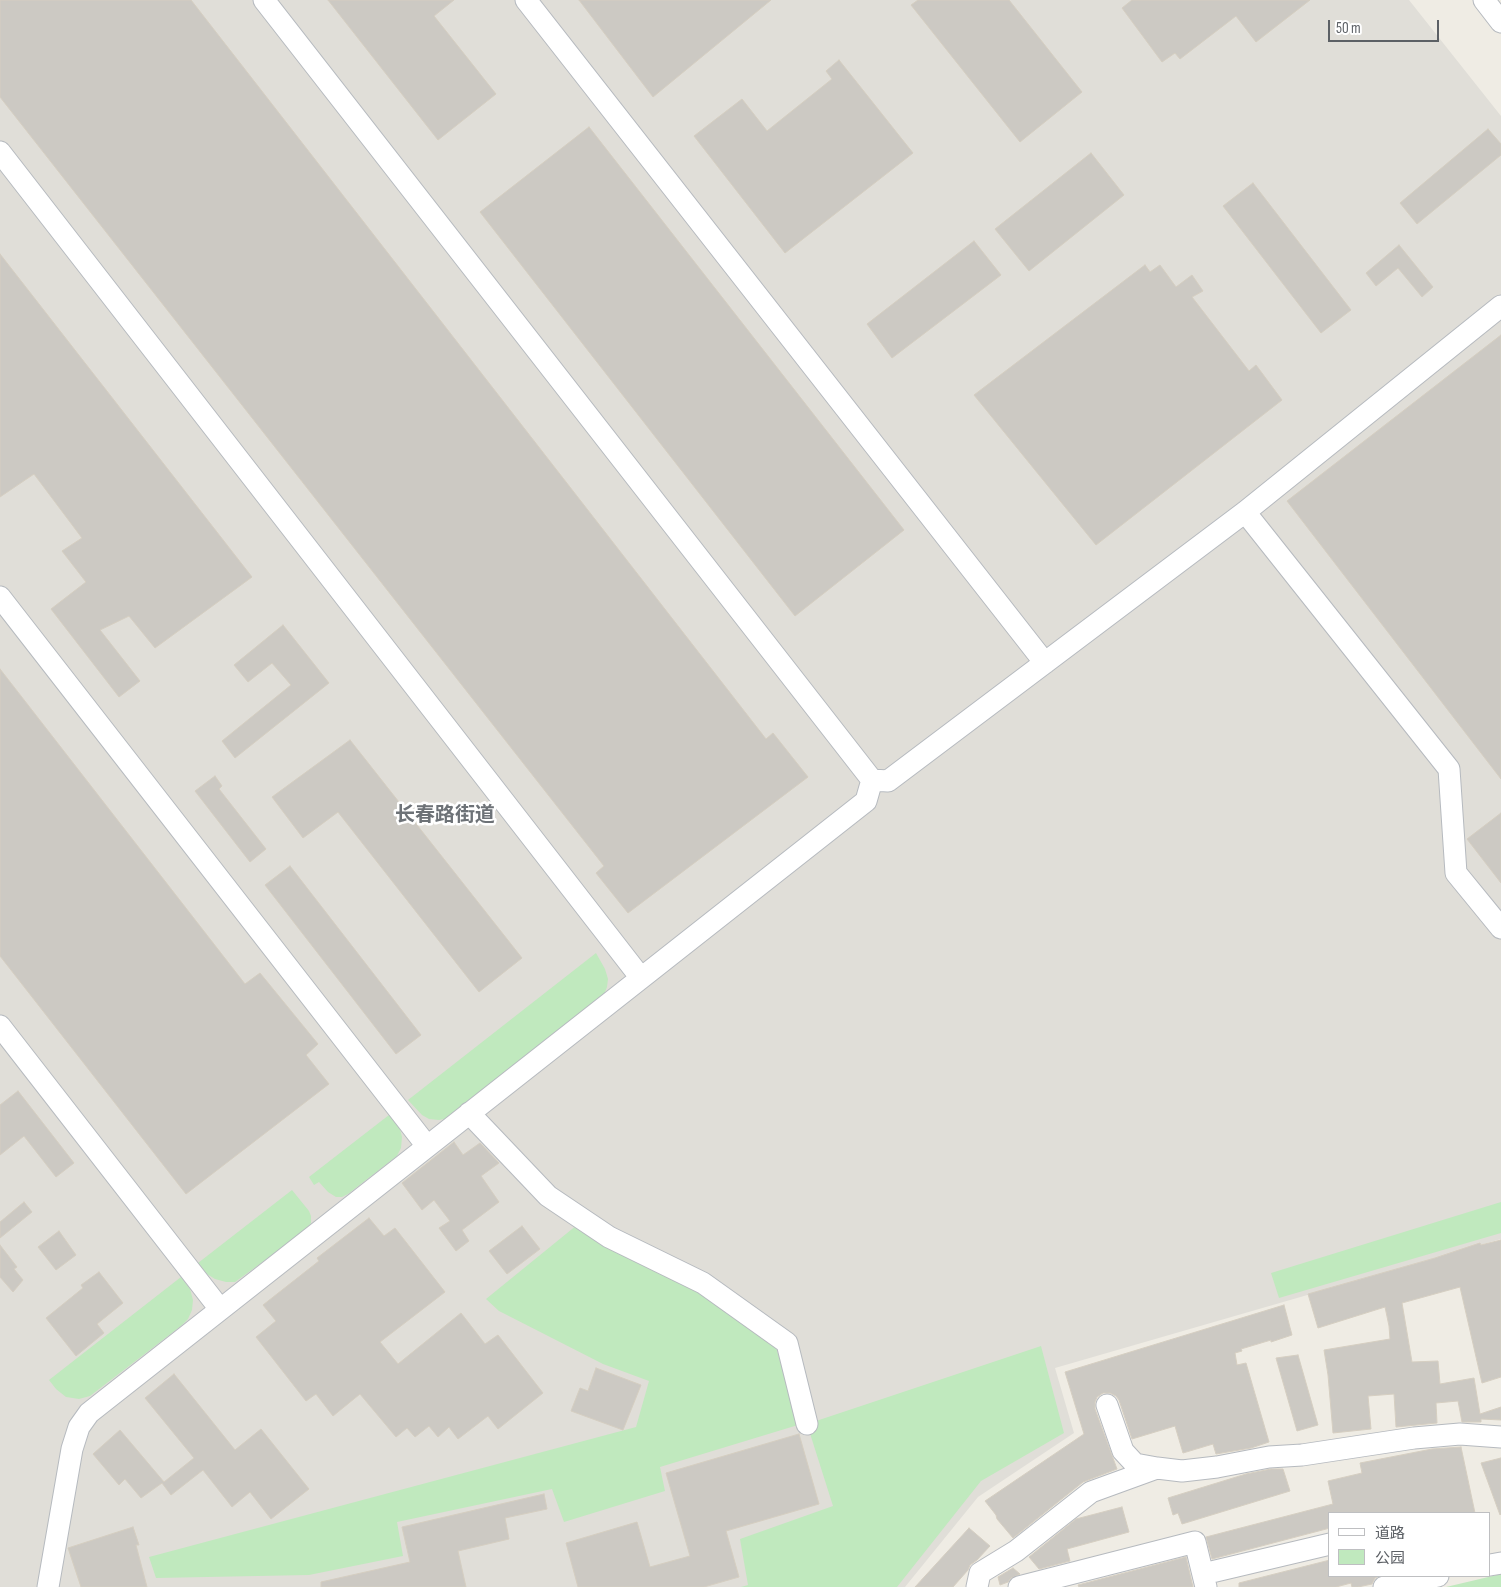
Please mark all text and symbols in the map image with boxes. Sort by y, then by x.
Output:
scale bar [1331,10,1442,42]
text: 50 m [1336,19,1361,38]
district label: 长春路街道 [395,804,495,828]
legend [1328,1512,1491,1577]
text: 道路 [1375,1524,1405,1543]
text: 公园 [1375,1549,1405,1568]

